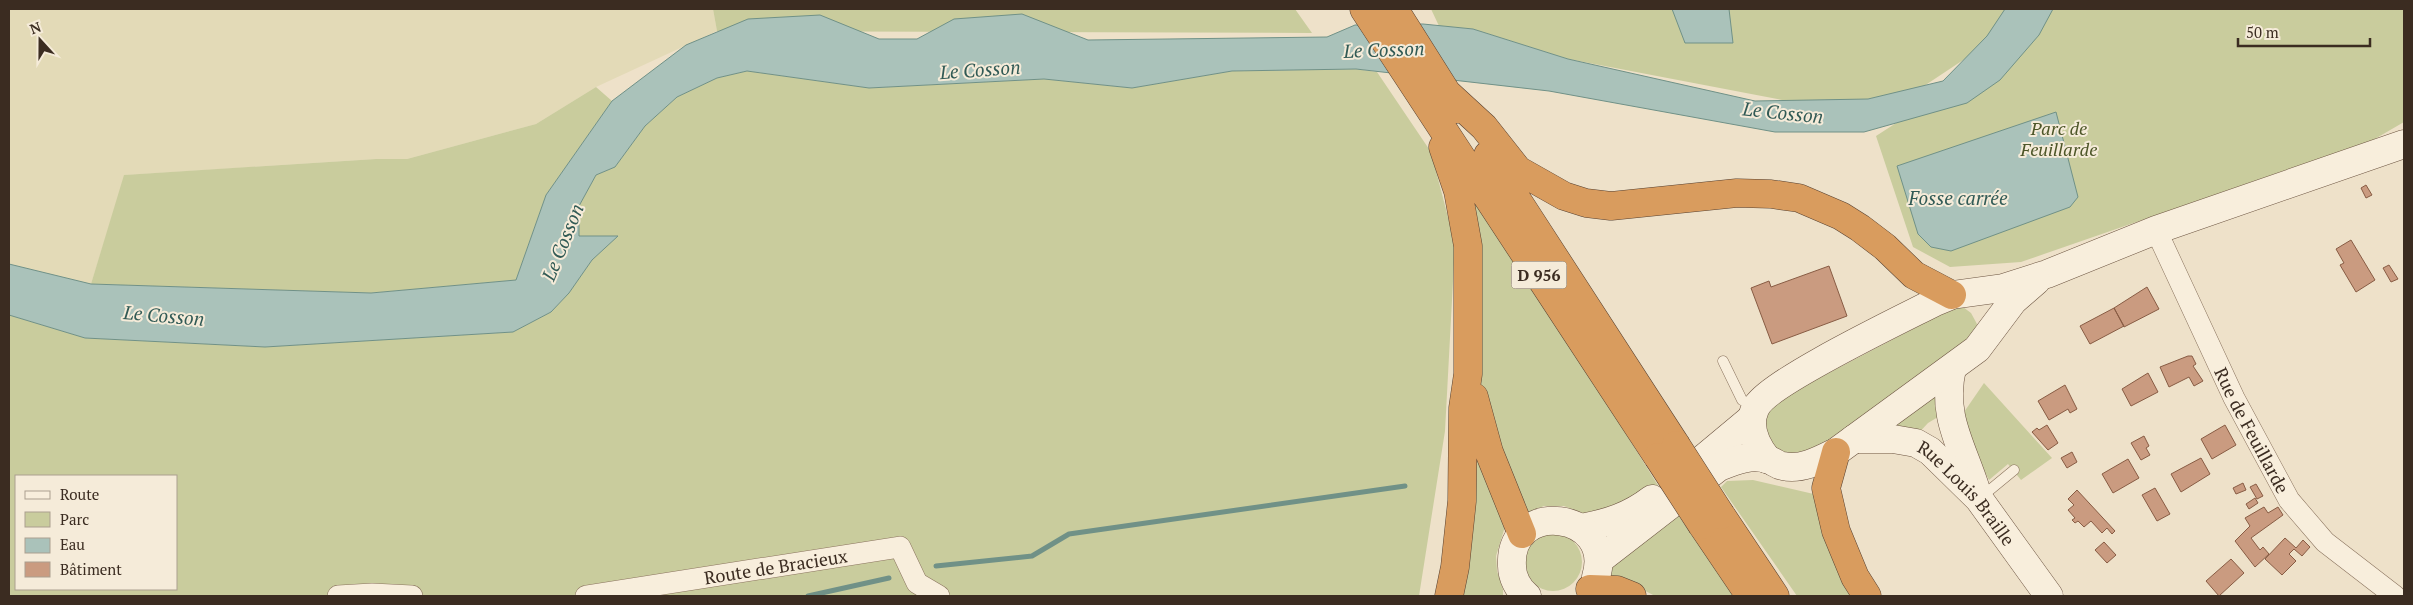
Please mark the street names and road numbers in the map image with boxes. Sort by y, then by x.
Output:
road number: D 956 [1512,262,1566,288]
street label: Rue de Feuillarde [2209,363,2295,497]
street label: Rue Louis Braille [1913,435,2021,550]
street label: Route de Bracieux [702,543,850,589]

